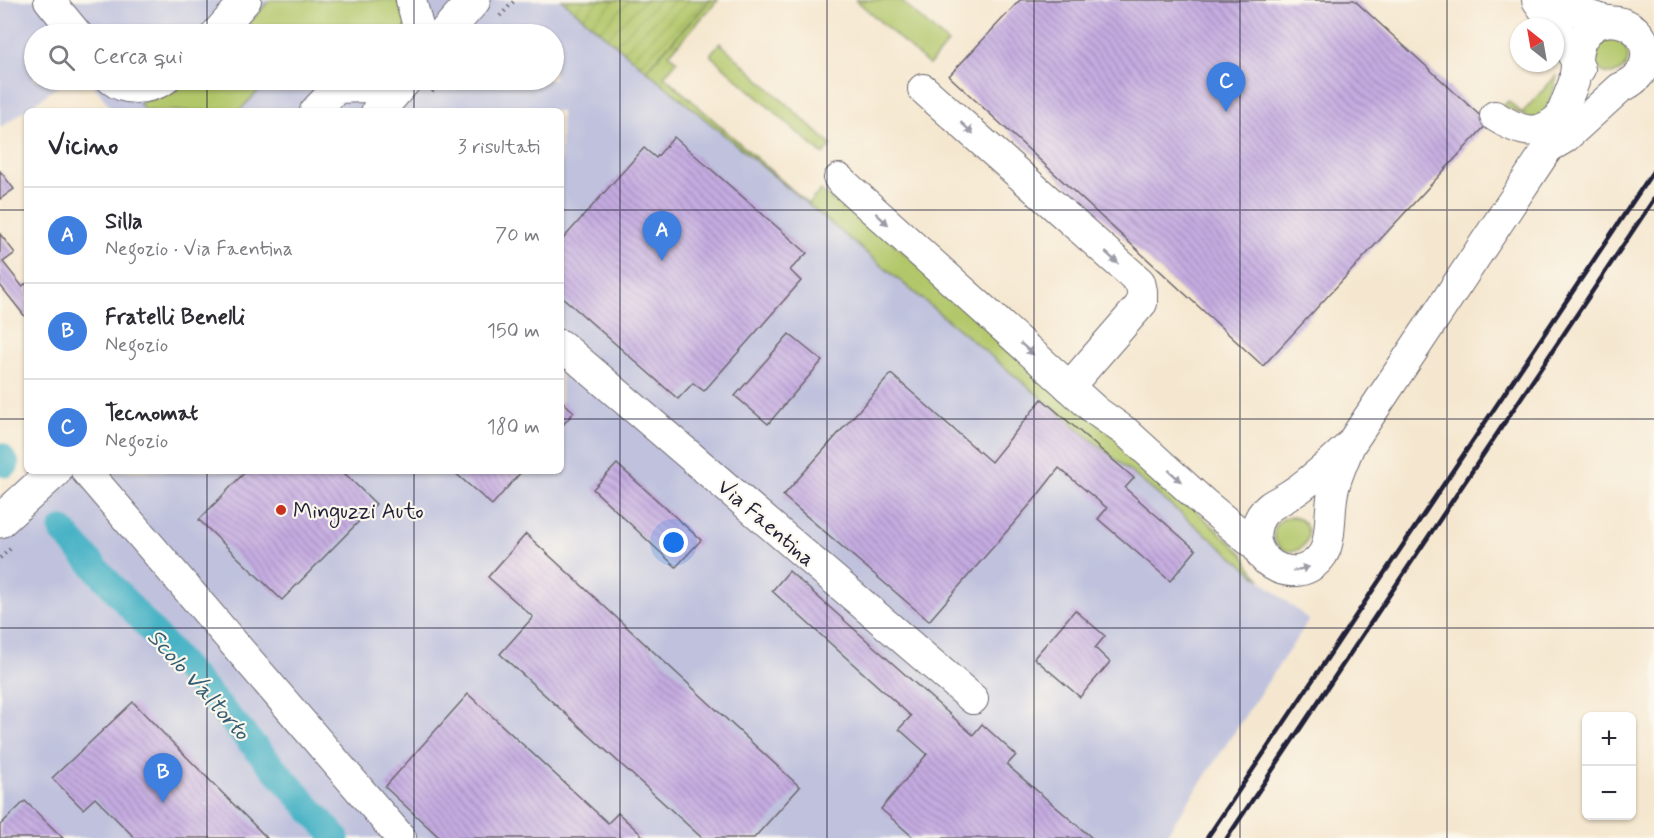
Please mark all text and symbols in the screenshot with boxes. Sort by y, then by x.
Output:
north arrow [1510,18,1564,72]
search box [24,24,564,90]
icon: search [45,41,78,74]
text: Cerca qui [93,43,183,71]
pin: C [1206,63,1246,112]
one-way arrow [959,121,974,134]
text: Vicino [48,130,118,164]
text: 3 risultati [458,134,540,161]
text: Silla [105,208,143,236]
pin: A [642,212,682,261]
one-way arrow [874,212,889,225]
text: A [61,222,74,249]
text: 70 m [495,222,540,249]
text: Negozio · Via Faentina [105,236,293,263]
one-way arrow [1105,251,1120,265]
text: Fratelli Benelli [105,304,245,332]
text: B [61,318,74,345]
text: 150 m [487,318,540,345]
text: Negozio [105,332,168,359]
one-way arrow [1019,342,1034,355]
text: Tecnomat [105,400,198,428]
text: C [60,414,75,441]
text: 180 m [487,414,540,441]
text: Negozio [105,428,168,455]
one-way arrow [1167,469,1182,483]
street label: Via Faentina [711,473,820,574]
place label: Minguzzi Auto [293,498,424,529]
marker: Minguzzi Auto [274,503,288,517]
your location [659,528,688,557]
one-way arrow [1292,563,1310,573]
water label: Scolo Valtorto [140,623,257,748]
map controls [1582,712,1636,820]
button: + [1582,712,1636,766]
pin: B [144,754,182,803]
button: − [1582,766,1636,820]

